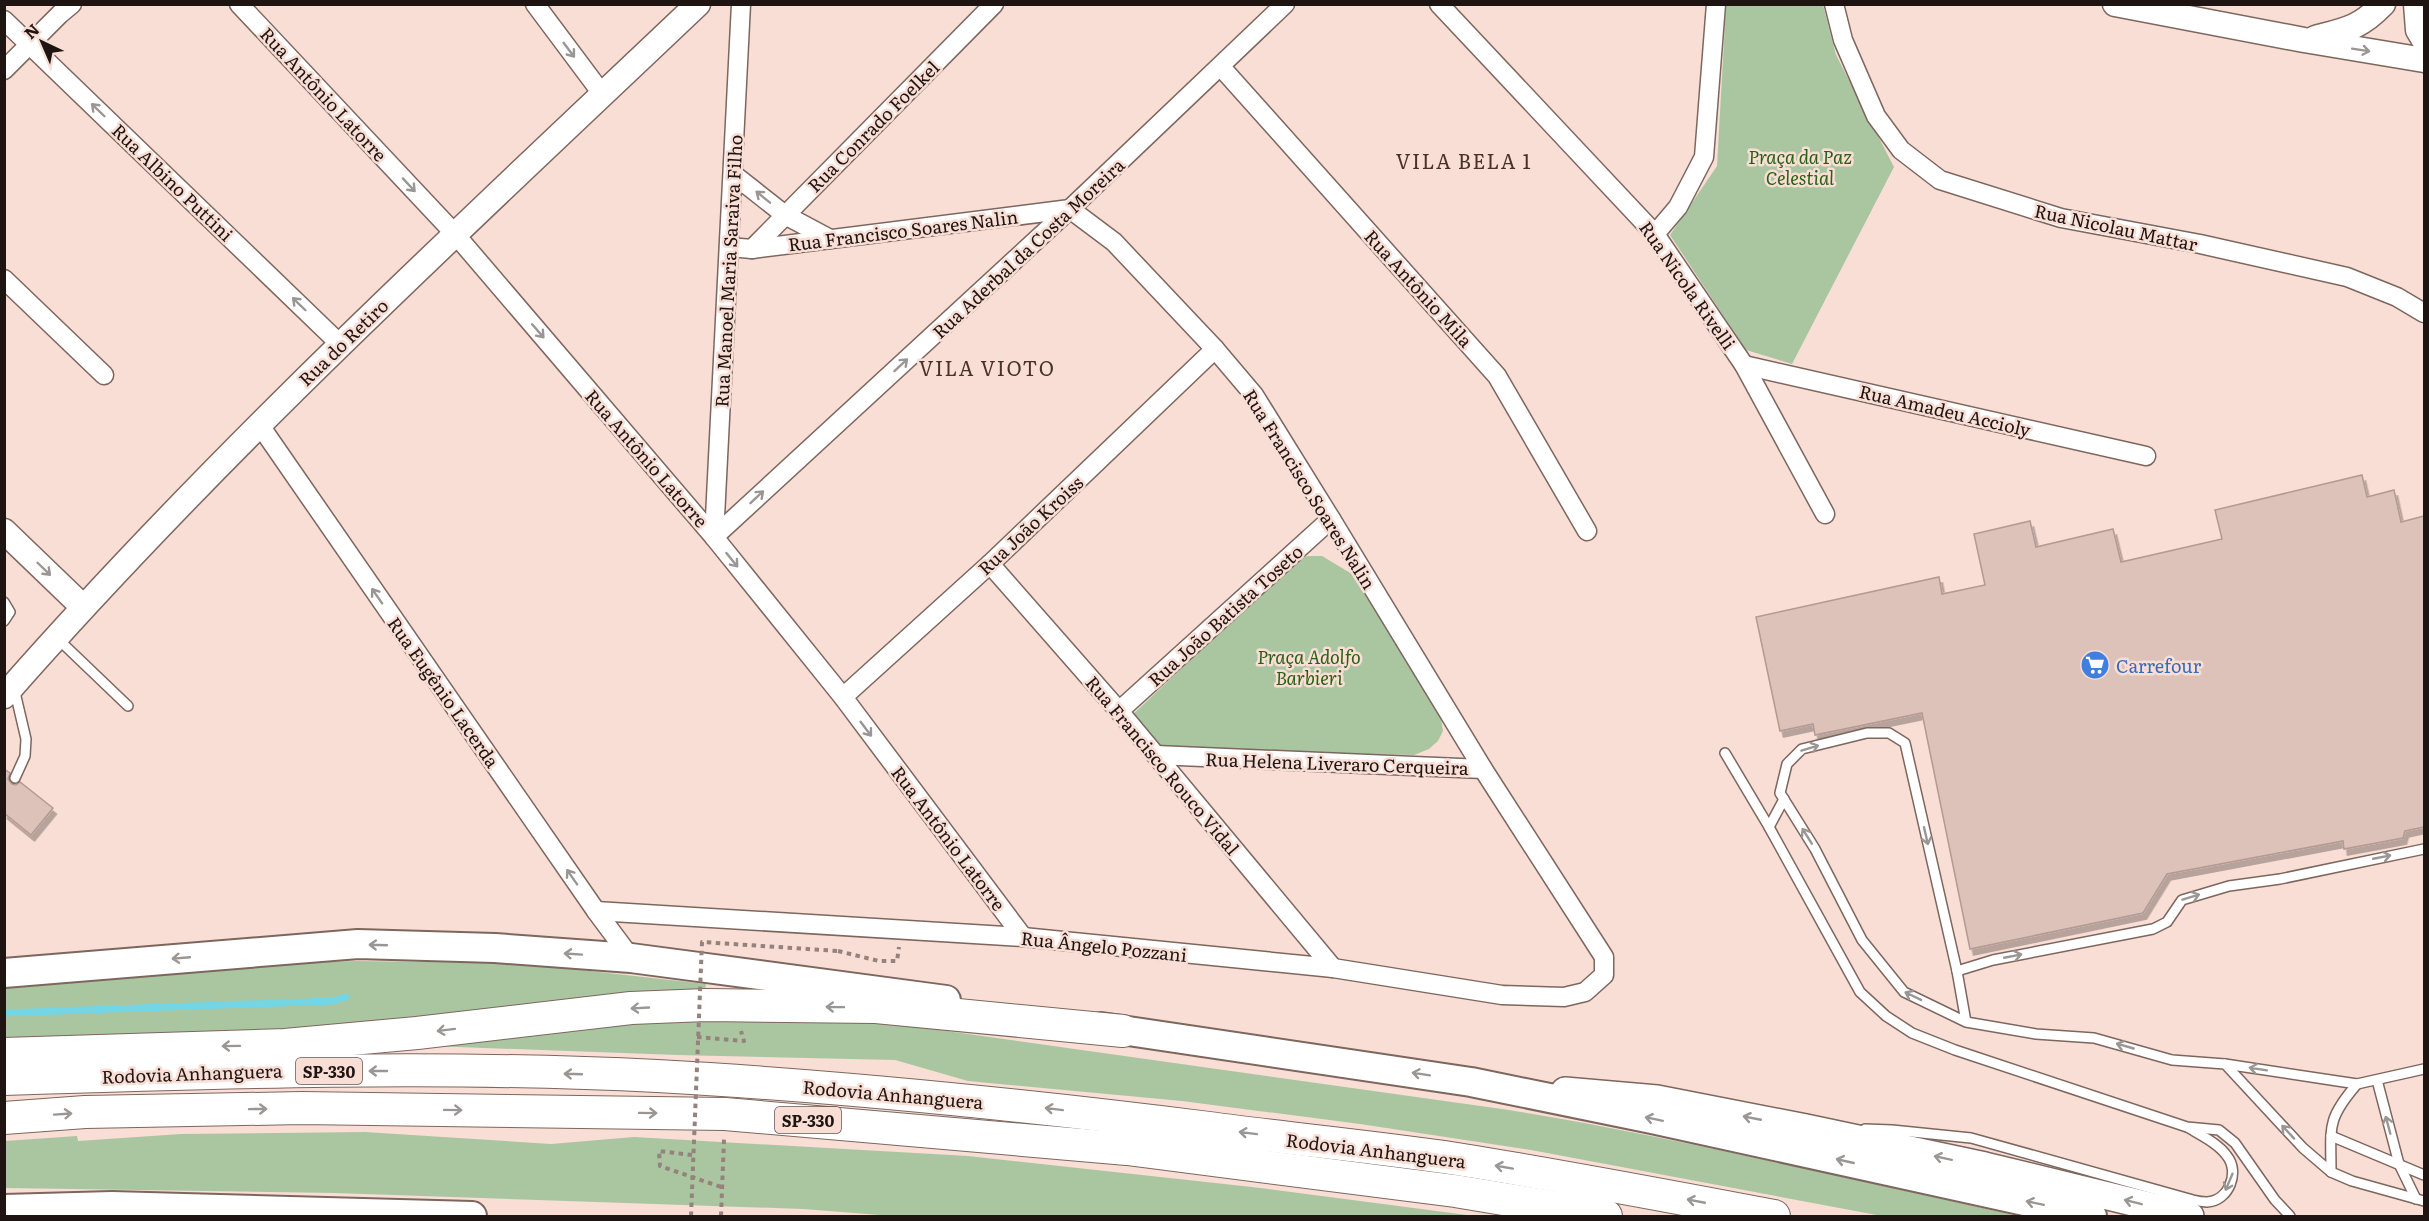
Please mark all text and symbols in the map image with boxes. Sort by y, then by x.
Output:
north arrow [12,12,72,72]
text: N [18,17,44,44]
street label: Rua Antônio Latorre [254,21,394,167]
one-way arrow [563,41,575,57]
one-way arrow [2351,44,2371,55]
street label: Rua Conrado Foelkel [801,54,945,198]
one-way arrow [90,103,105,118]
street label: Rua Albino Puttini [106,117,240,247]
street label: Rua Manoel Maria Saraiva Filho [707,134,749,408]
park label: Praça da Paz Celestial [1748,143,1852,191]
district label: VILA BELA 1 [1396,145,1532,175]
street label: Rua Aderbal da Costa Moreira [926,151,1130,344]
one-way arrow [402,177,416,192]
one-way arrow [755,191,771,204]
street label: Rua Nicolau Mattar [2032,197,2201,258]
street label: Rua Francisco Soares Nalin [787,202,1020,258]
street label: Rua Nicola Rivelli [1633,215,1743,355]
street label: Rua Antônio Mila [1359,223,1480,353]
street label: Rua do Retiro [292,292,394,392]
one-way arrow [291,297,306,311]
one-way arrow [531,323,545,338]
district label: VILA VIOTO [919,352,1055,382]
one-way arrow [893,358,908,372]
street label: Rua Amadeu Accioly [1857,377,2034,443]
street label: Rua Antônio Latorre [579,383,715,533]
street label: Rua Francisco Soares Nalin [1237,384,1383,594]
street label: Rua João Kroiss [971,469,1089,581]
one-way arrow [749,490,764,504]
street label: Rua João Batista Toseto [1141,538,1309,692]
one-way arrow [726,551,739,567]
one-way arrow [36,561,51,576]
one-way arrow [371,588,383,604]
street label: Rua Eugênio Lacerda [382,611,506,773]
park label: Praça Adolfo Barbieri [1257,643,1361,691]
supermarket icon: Carrefour [2079,649,2111,681]
place label: Carrefour [2116,652,2202,679]
street label: Rua Francisco Rouco Vidal [1080,669,1246,861]
one-way arrow [860,720,873,736]
one-way arrow [1800,742,1819,753]
street label: Rua Helena Liveraro Cerqueira [1205,745,1470,781]
street label: Rua Antônio Latorre [886,760,1012,916]
one-way arrow [1921,826,1932,845]
one-way arrow [1801,828,1813,845]
one-way arrow [2372,852,2391,863]
one-way arrow [566,869,578,885]
one-way arrow [2181,891,2200,902]
street label: Rua Ângelo Pozzani [1020,924,1188,968]
one-way arrow [369,939,389,951]
one-way arrow [563,948,583,959]
one-way arrow [2003,950,2022,961]
one-way arrow [172,953,192,964]
one-way arrow [1905,990,1923,1002]
one-way arrow [825,1001,845,1012]
one-way arrow [630,1002,650,1013]
one-way arrow [436,1024,456,1035]
one-way arrow [2116,1040,2135,1052]
one-way arrow [221,1041,241,1052]
street label: Rodovia Anhanguera [101,1056,283,1090]
road number: SP-330 [296,1058,362,1084]
one-way arrow [2248,1063,2268,1074]
one-way arrow [369,1065,389,1077]
one-way arrow [564,1068,584,1079]
one-way arrow [1412,1069,1432,1080]
street label: Rodovia Anhanguera [802,1073,985,1115]
one-way arrow [247,1103,267,1114]
one-way arrow [1045,1103,1065,1114]
one-way arrow [442,1104,462,1116]
one-way arrow [637,1107,657,1119]
road number: SP-330 [775,1107,841,1133]
one-way arrow [52,1108,72,1119]
one-way arrow [1743,1112,1763,1123]
one-way arrow [1645,1113,1664,1125]
one-way arrow [2382,1116,2394,1135]
one-way arrow [2282,1125,2296,1140]
street label: Rodovia Anhanguera [1284,1126,1468,1174]
one-way arrow [1239,1127,1258,1138]
one-way arrow [1934,1151,1953,1163]
one-way arrow [1835,1155,1855,1166]
one-way arrow [1494,1162,1514,1173]
one-way arrow [2223,1173,2234,1191]
one-way arrow [1686,1195,1706,1206]
one-way arrow [2124,1196,2143,1207]
one-way arrow [2026,1197,2045,1209]

